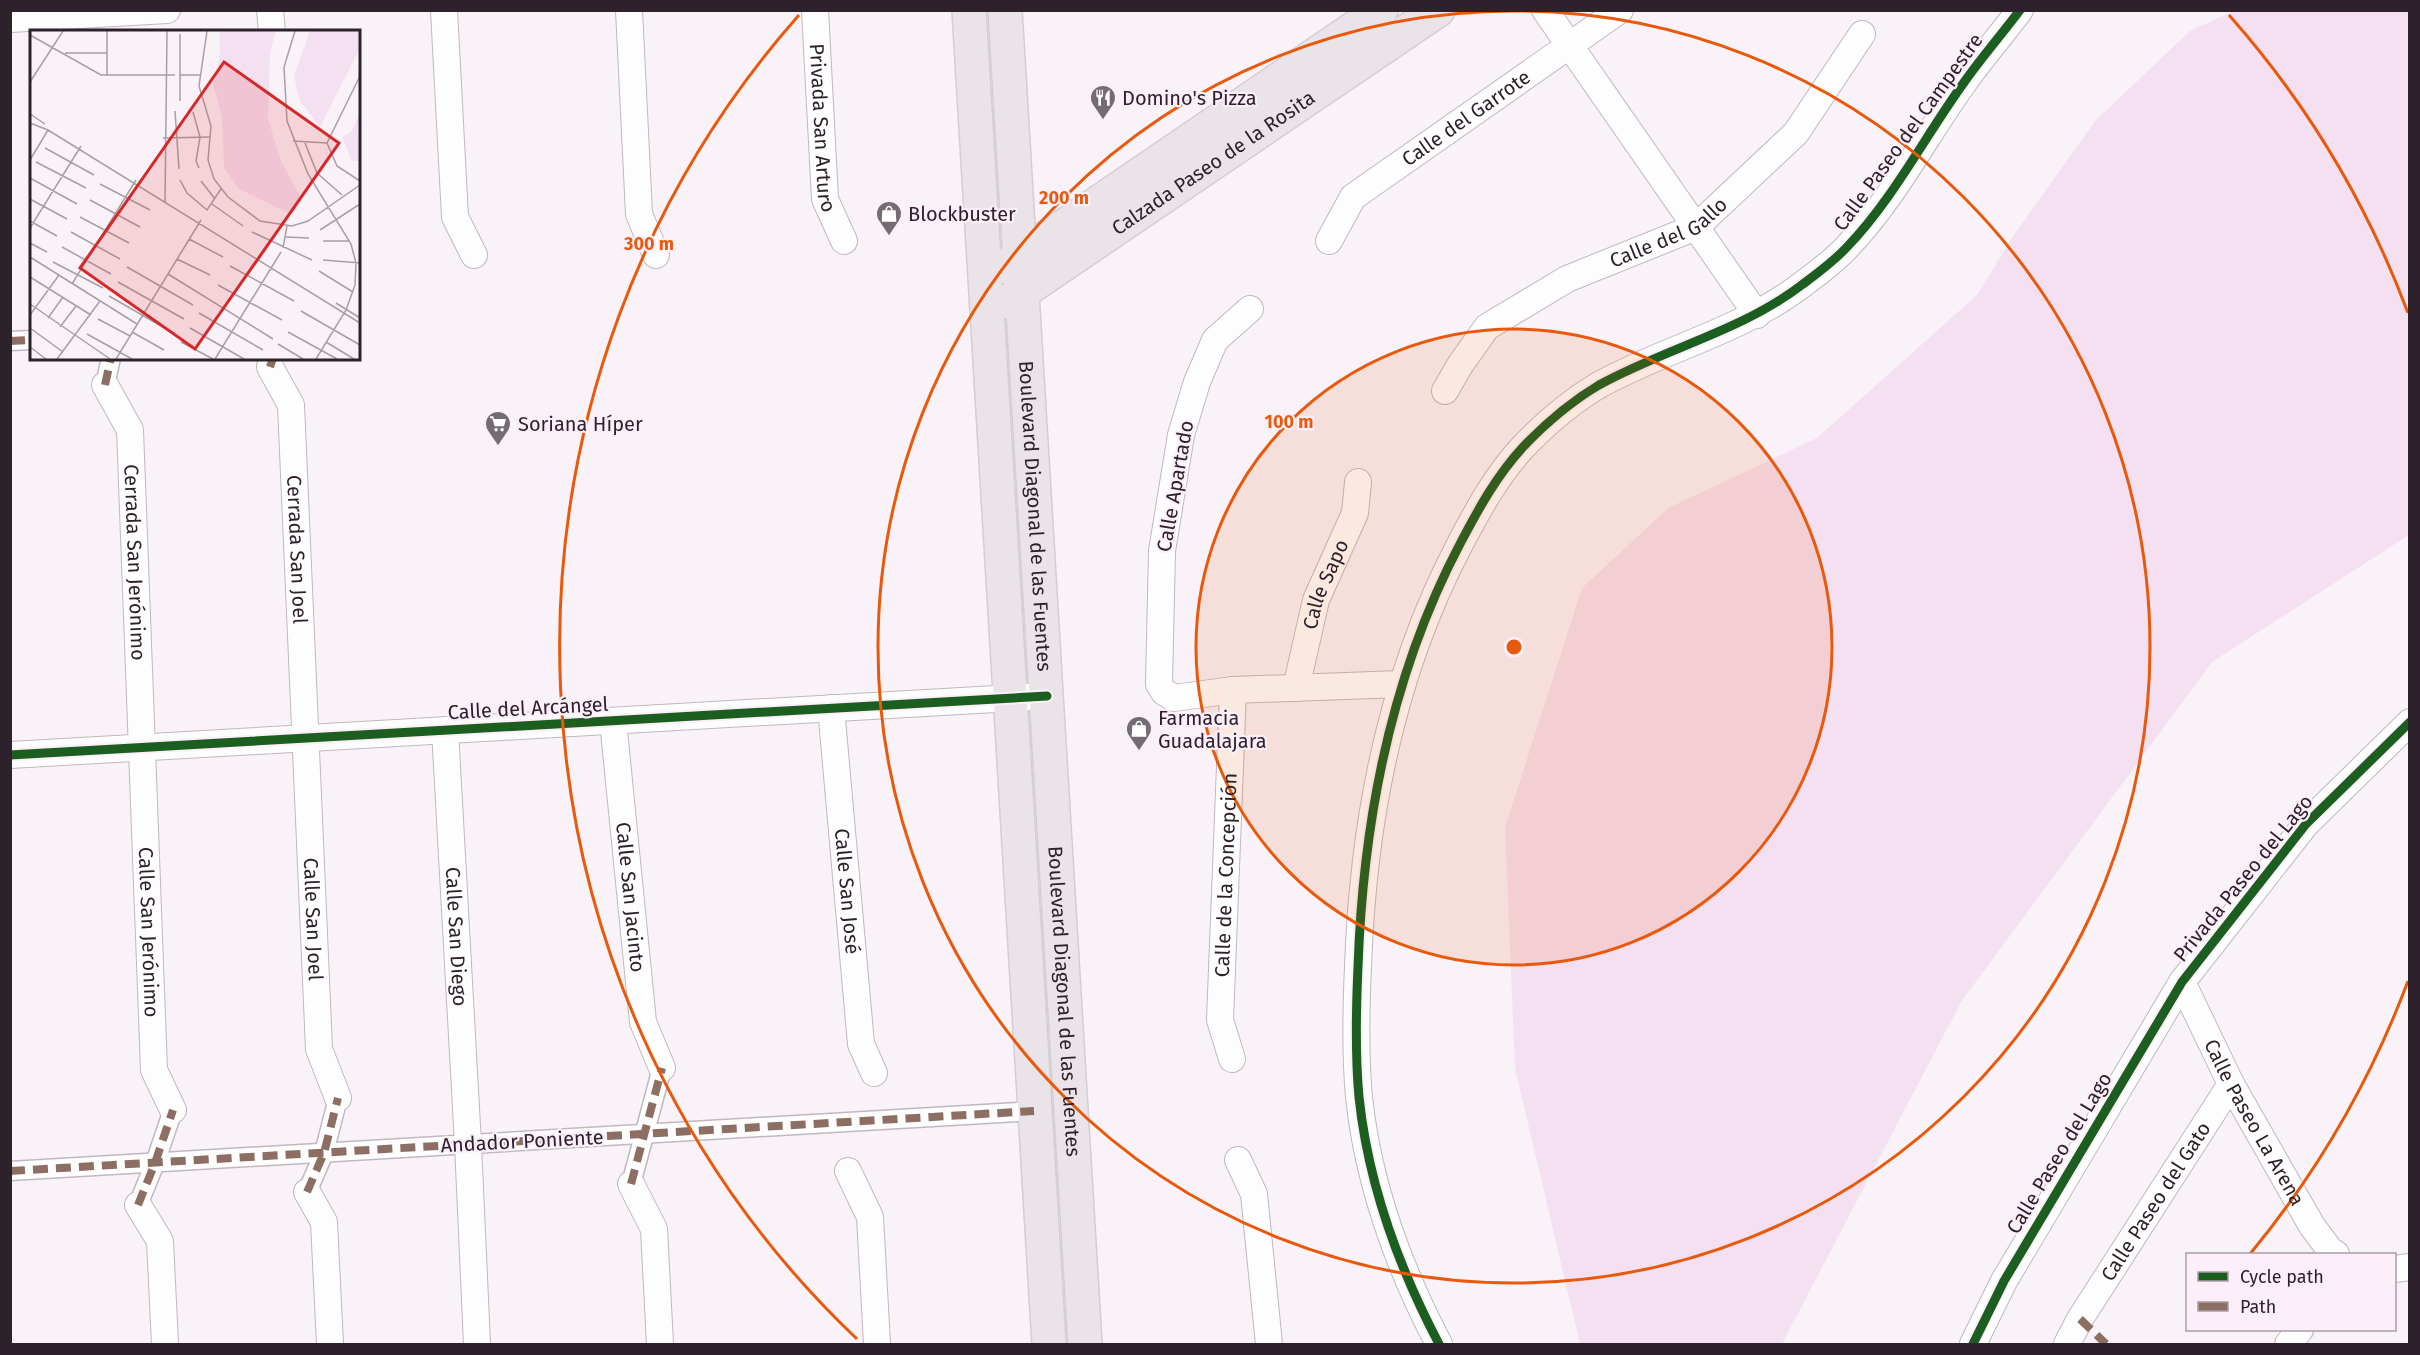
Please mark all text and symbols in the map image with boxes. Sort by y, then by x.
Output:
street label: Calle Paseo del Campestre [1828,29,1988,235]
inset map [30,30,360,360]
street label: Privada San Arturo [805,43,841,216]
street label: Calle del Garrote [1397,65,1535,171]
restaurant icon: Domino's Pizza [1088,83,1118,121]
street label: Calzada Paseo de la Rosita [1107,85,1319,240]
place label: Domino's Pizza [1122,86,1257,110]
text: 200 m [1039,187,1089,209]
street label: Calle del Gallo [1606,192,1732,273]
shop icon: Blockbuster [874,199,904,237]
place label: Blockbuster [908,202,1016,226]
text: 300 m [623,233,674,255]
street label: Boulevard Diagonal de las Fuentes [1014,360,1057,672]
supermarket icon: Soriana Híper [483,409,513,447]
text: 100 m [1265,411,1313,433]
place label: Soriana Híper [518,412,643,436]
street label: Calle Apartado [1152,419,1198,553]
street label: Cerrada San Jerónimo [119,464,151,661]
street label: Cerrada San Joel [282,475,313,625]
street label: Calle Sapo [1298,536,1354,632]
centre of rings [1504,637,1524,657]
street label: Calle del Arcángel [447,692,609,724]
place label: Farmacia Guadalajara [1158,706,1267,753]
shop icon: Farmacia Guadalajara [1124,714,1154,752]
street label: Calle de la Concepción [1210,772,1242,978]
street label: Privada Paseo del Lago [2168,790,2318,966]
street label: Calle San Jacinto [611,821,650,973]
street label: Calle San José [830,827,865,955]
street label: Boulevard Diagonal de las Fuentes [1043,845,1086,1157]
street label: Calle San Jerónimo [134,847,164,1018]
street label: Calle San Joel [299,857,328,981]
street label: Calle San Diego [441,866,472,1007]
street label: Calle Paseo La Arena [2199,1035,2310,1210]
street label: Calle Paseo del Lago [2001,1068,2117,1238]
street label: Calle Paseo del Gato [2096,1117,2215,1285]
street label: Andador Poniente [440,1125,604,1157]
legend [2186,1253,2396,1331]
text: Cycle path [2240,1266,2324,1288]
text: Path [2240,1296,2276,1318]

